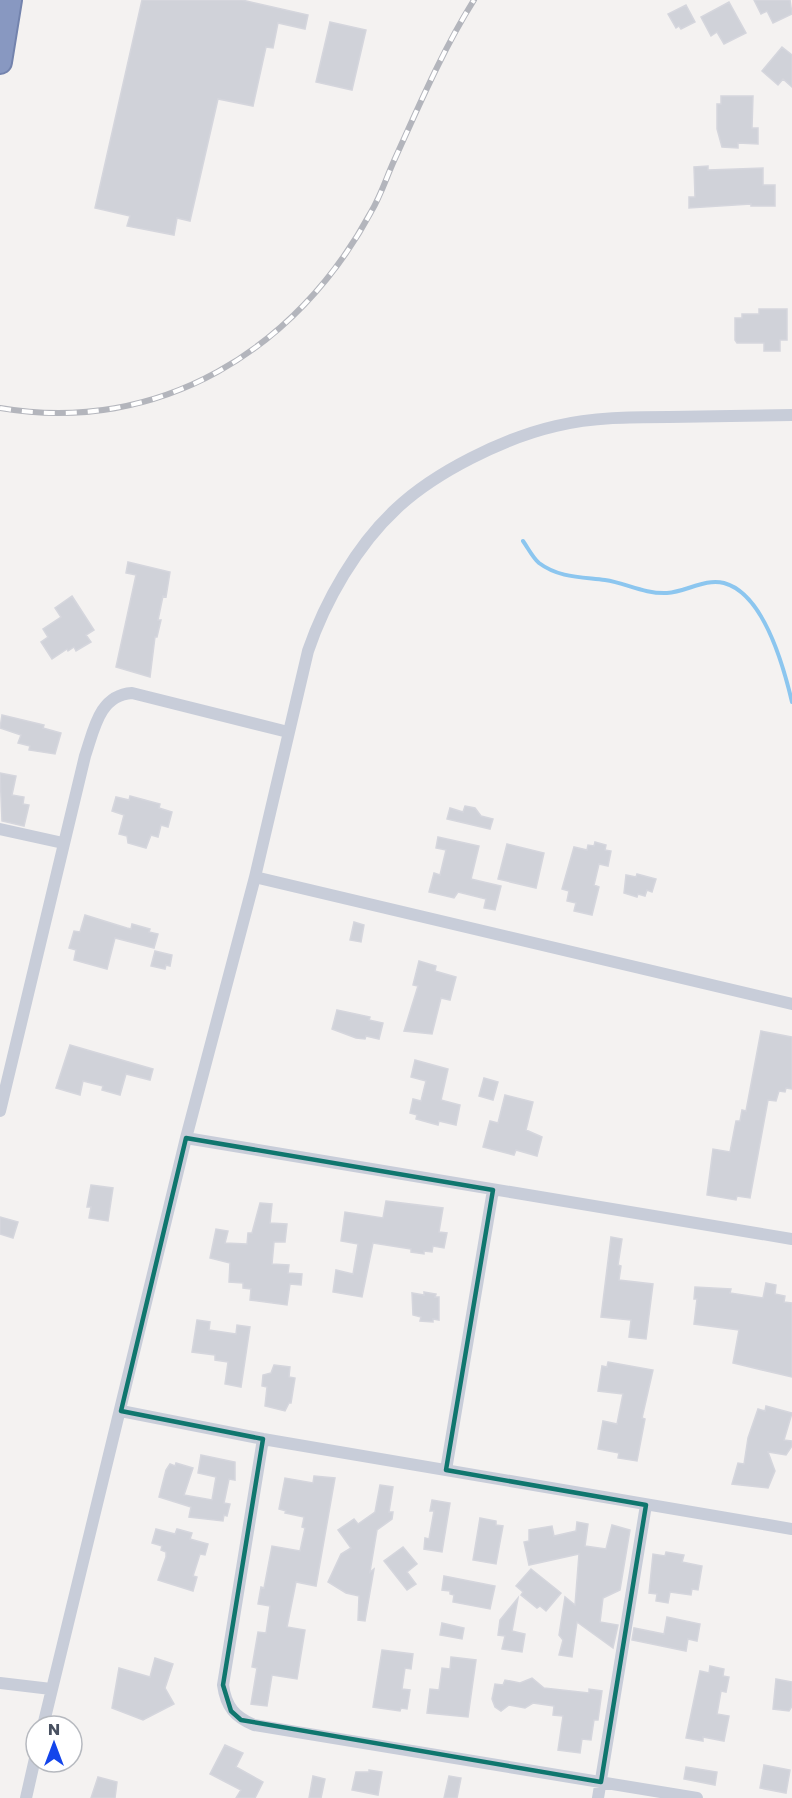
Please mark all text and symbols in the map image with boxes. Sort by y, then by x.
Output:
north arrow [24,1714,84,1774]
text: N [48,1718,60,1741]

